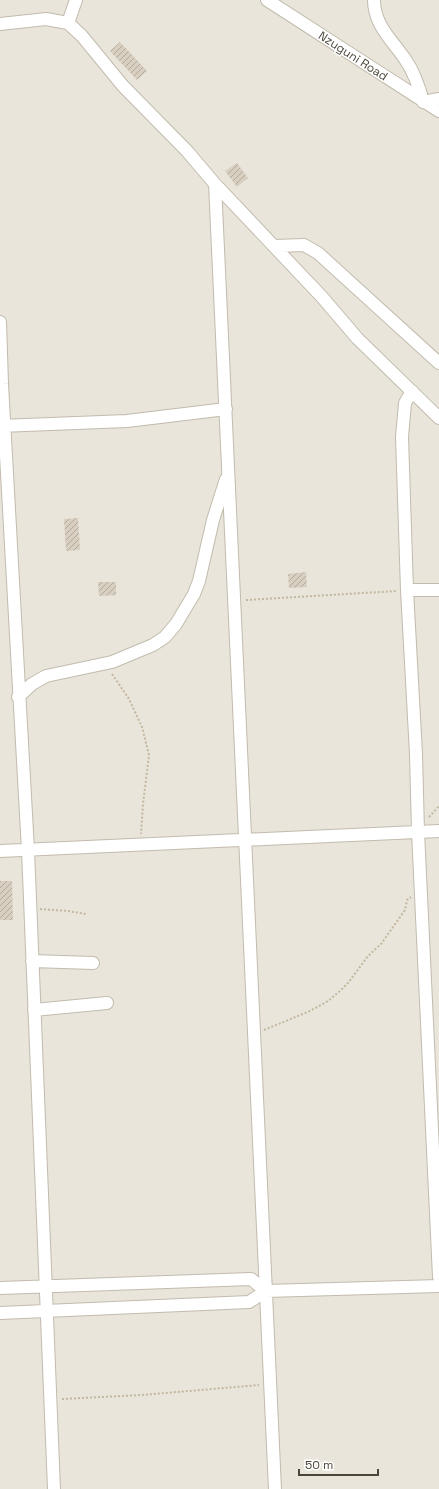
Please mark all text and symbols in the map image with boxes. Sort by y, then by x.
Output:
street label: Nzuguni Road [315,28,391,84]
scale bar [299,1451,378,1477]
text: 50 m [305,1457,333,1473]

